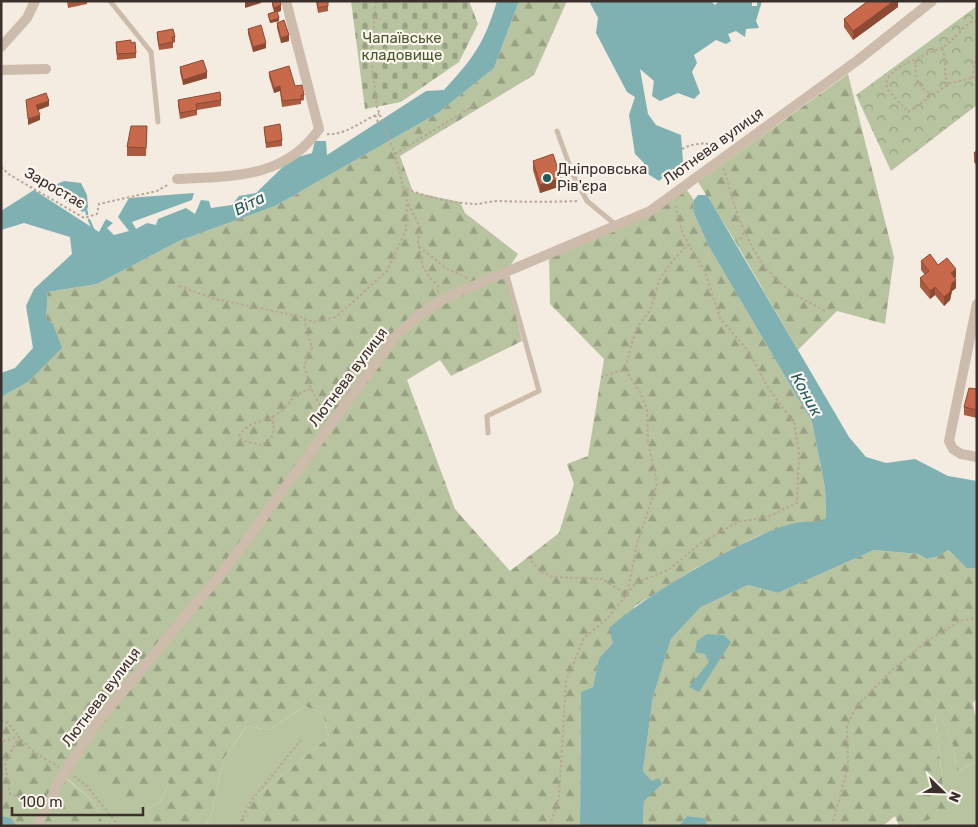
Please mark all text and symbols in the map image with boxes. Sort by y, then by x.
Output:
park label: Чапаївське кладовище [362,29,442,64]
street label: Лютнева вулиця [659,104,767,188]
place label: Дніпровська Рів'єра [557,160,647,195]
street label: Заростає [21,163,89,213]
marker: Дніпровська Рів'єра [541,172,553,184]
water label: Віта [231,188,268,219]
street label: Лютнева вулиця [305,324,391,430]
water label: Коник [787,369,826,420]
street label: Лютнева вулиця [58,644,144,750]
north arrow [918,767,968,817]
scale bar [12,784,144,816]
text: N [945,789,964,805]
text: 100 m [20,793,62,811]

